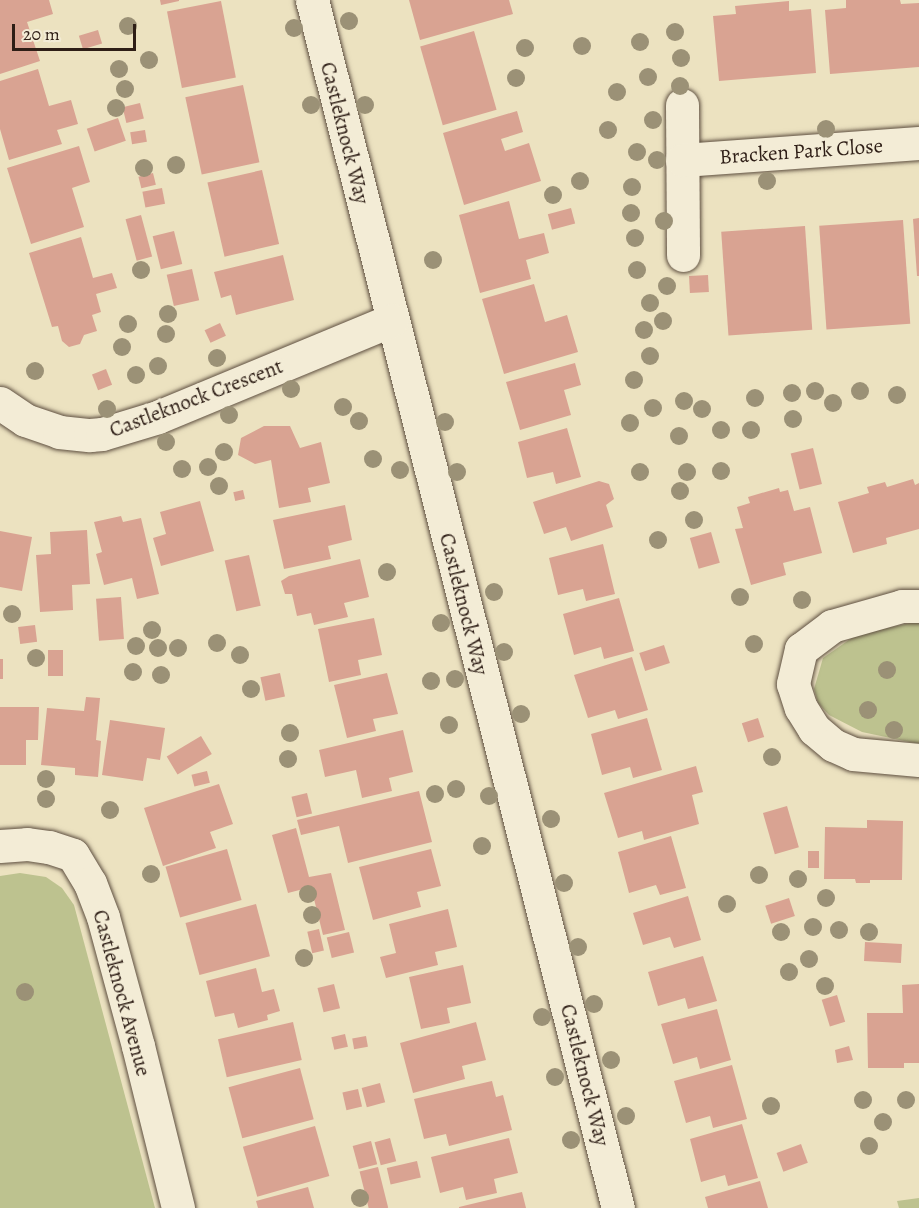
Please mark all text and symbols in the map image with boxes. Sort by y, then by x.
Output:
scale bar [15,12,140,50]
text: 20 m [23,22,60,46]
street label: Castleknock Way [315,59,375,207]
street label: Bracken Park Close [718,133,884,169]
street label: Castleknock Crescent [106,353,286,443]
street label: Castleknock Way [434,530,494,678]
street label: Castleknock Avenue [88,907,156,1079]
street label: Castleknock Way [555,1001,615,1149]

